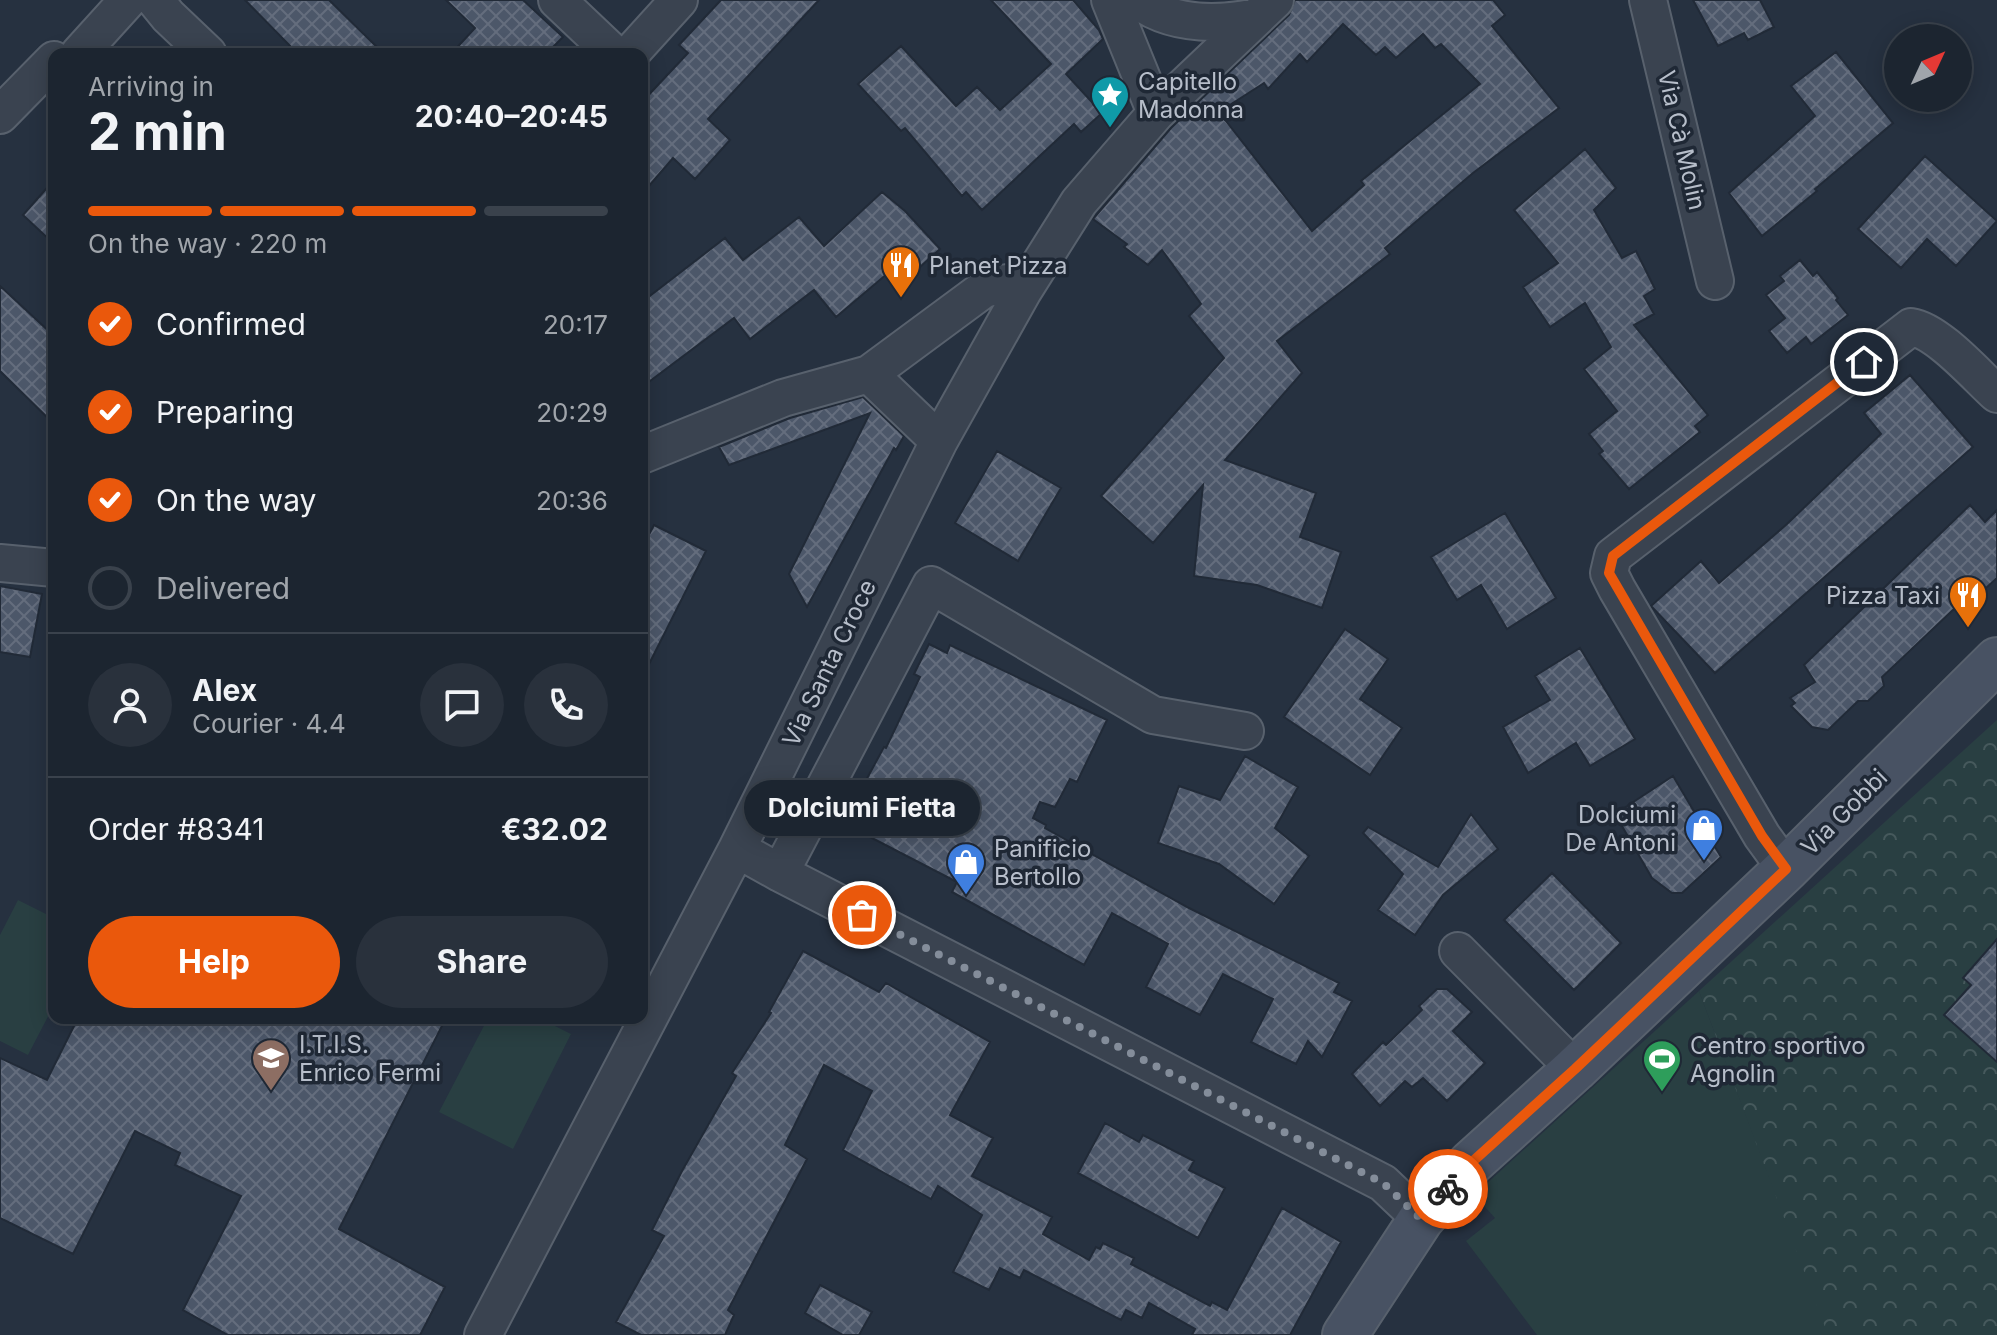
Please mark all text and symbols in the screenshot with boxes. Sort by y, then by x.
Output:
north arrow [1884,24,1972,112]
map controls [1884,24,1972,112]
place label: Capitello Madonna [1138,67,1244,124]
street label: Via Cà Molin [1652,67,1712,213]
text: Arriving in [88,71,214,102]
place icon: Capitello Madonna [1089,74,1131,129]
text: 20:40–20:45 [415,98,608,134]
text: 2 min [88,100,227,163]
text: On the way · 220 m [88,228,327,259]
restaurant icon: Planet Pizza [880,244,922,299]
place label: Planet Pizza [929,251,1068,280]
icon: check [88,302,132,346]
text: Confirmed [156,306,306,342]
text: 20:17 [543,309,608,340]
pin [1830,328,1898,396]
icon: home [1842,340,1886,384]
icon: check [88,390,132,434]
text: Preparing [156,394,294,430]
text: 20:29 [536,397,608,428]
icon: check [88,478,132,522]
text: On the way [156,482,316,518]
text: 20:36 [536,485,608,516]
text: Delivered [156,570,290,606]
restaurant icon: Pizza Taxi [1947,574,1989,629]
street label: Via Santa Croce [776,575,882,751]
place label: Pizza Taxi [1826,581,1940,610]
button: person [88,663,172,747]
button: chat [420,663,504,747]
button: phone [524,663,608,747]
text: Alex [192,672,257,708]
text: Courier · 4.4 [192,708,346,739]
street label: Via Gobbi [1795,763,1893,861]
callout: Dolciumi Fietta [744,779,980,835]
text: Dolciumi Fietta [768,792,956,823]
place label: Dolciumi De Antoni [1565,800,1676,857]
shop icon: Dolciumi De Antoni [1683,807,1725,862]
text: Order #8341 [88,811,264,847]
text: €32.02 [501,811,608,847]
place label: Panificio Bertollo [994,834,1091,891]
shop icon: Panificio Bertollo [945,841,987,896]
pin [828,881,896,949]
icon: bag [840,893,884,937]
button: Help [88,916,340,1008]
button: Share [356,916,608,1008]
place label: I.T.I.S. Enrico Fermi [299,1030,441,1087]
place label: Centro sportivo Agnolin [1690,1031,1866,1088]
school or university icon: I.T.I.S. Enrico Fermi [250,1037,292,1092]
sports icon: Centro sportivo Agnolin [1641,1038,1683,1093]
courier [1408,1149,1488,1229]
icon: bike [1426,1167,1470,1211]

